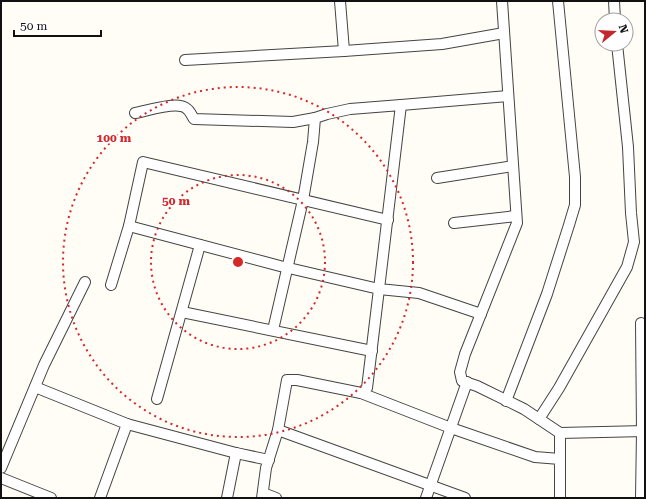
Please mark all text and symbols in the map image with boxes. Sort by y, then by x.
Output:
scale bar [14,12,101,38]
north arrow [594,12,634,52]
text: 50 m [20,19,47,33]
text: N [616,23,631,36]
text: 100 m [97,131,132,145]
text: 50 m [162,194,190,208]
centre of rings [231,255,245,269]

